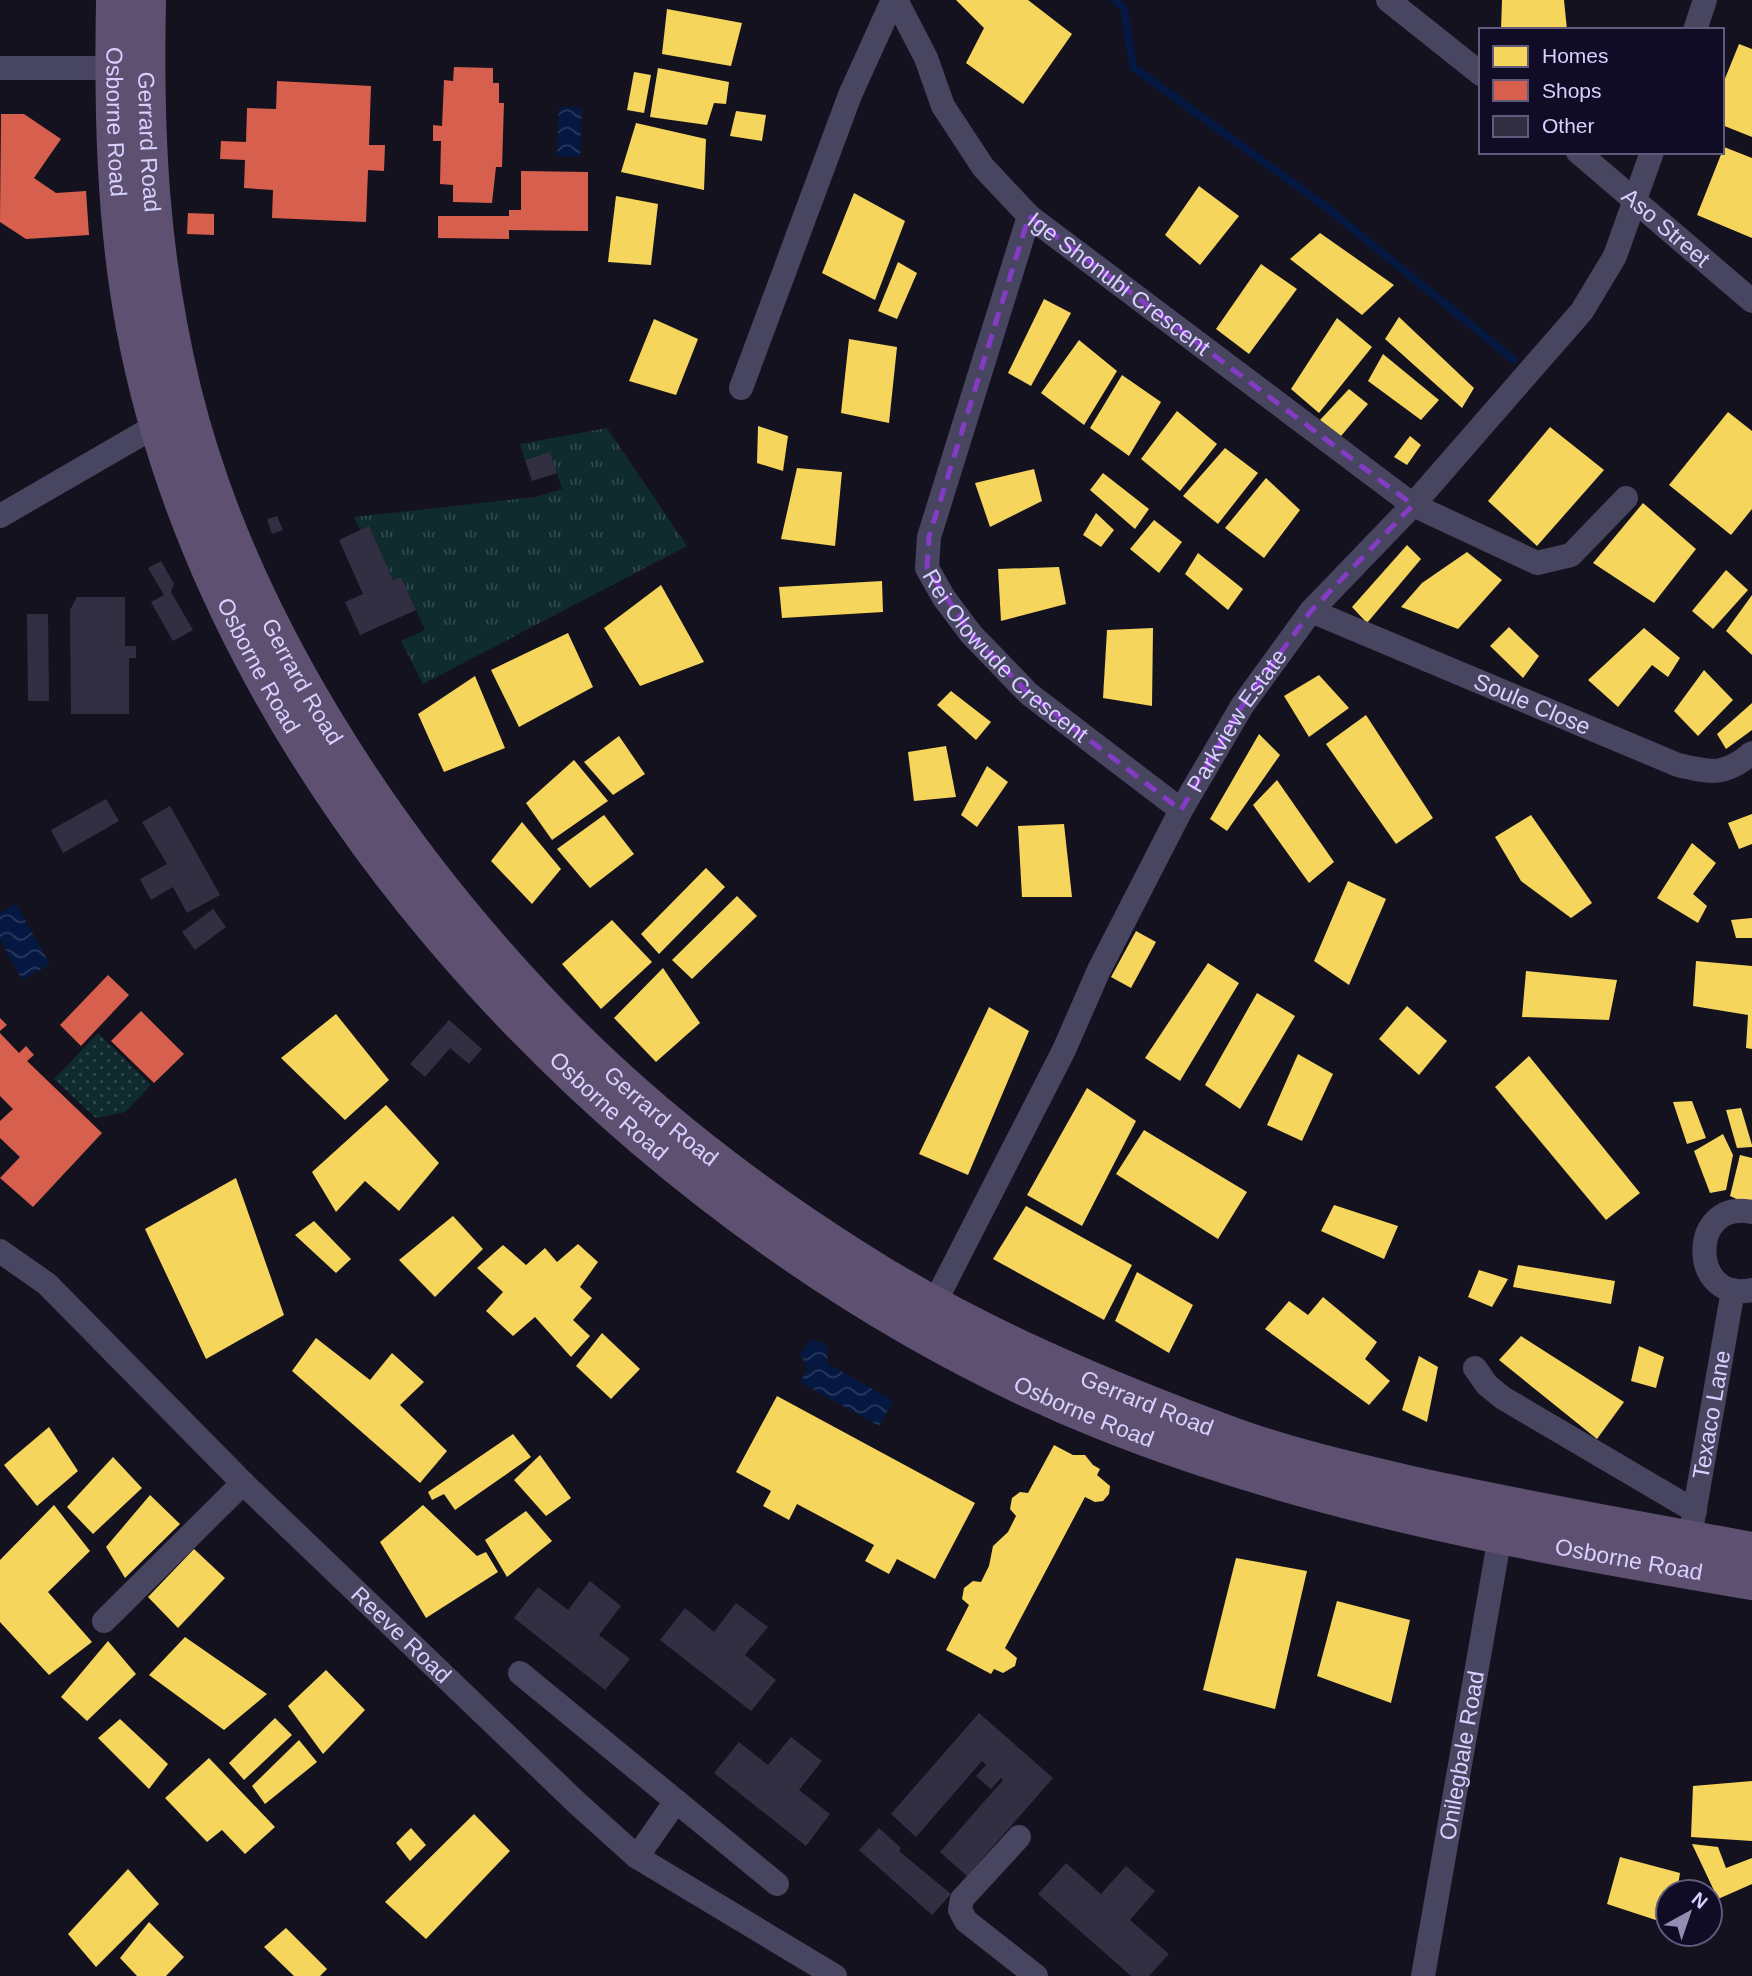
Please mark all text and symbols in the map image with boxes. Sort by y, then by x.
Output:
legend [1479,28,1724,154]
text: Homes [1542,44,1609,67]
street label: Osborne Road [101,47,132,198]
street label: Gerrard Road [133,72,166,213]
text: Shops [1542,79,1602,102]
text: Other [1542,114,1595,137]
street label: Aso Street [1617,183,1716,273]
street label: Ige Shonubi Crescent [1023,207,1216,361]
street label: Rei Olowude Crescent [917,565,1094,748]
street label: Osborne Road [212,594,305,738]
street label: Gerrard Road [257,614,348,749]
street label: Parkview Estate [1181,644,1292,797]
street label: Soule Close [1470,668,1595,740]
street label: Osborne Road [544,1046,673,1166]
street label: Gerrard Road [599,1061,723,1171]
street label: Texaco Lane [1687,1348,1735,1481]
street label: Gerrard Road [1077,1365,1217,1441]
street label: Osborne Road [1010,1370,1158,1452]
street label: Osborne Road [1553,1533,1705,1585]
street label: Reeve Road [346,1581,456,1688]
street label: Onilegbale Road [1434,1669,1489,1842]
north arrow [1654,1878,1724,1948]
text: N [1688,1888,1712,1913]

